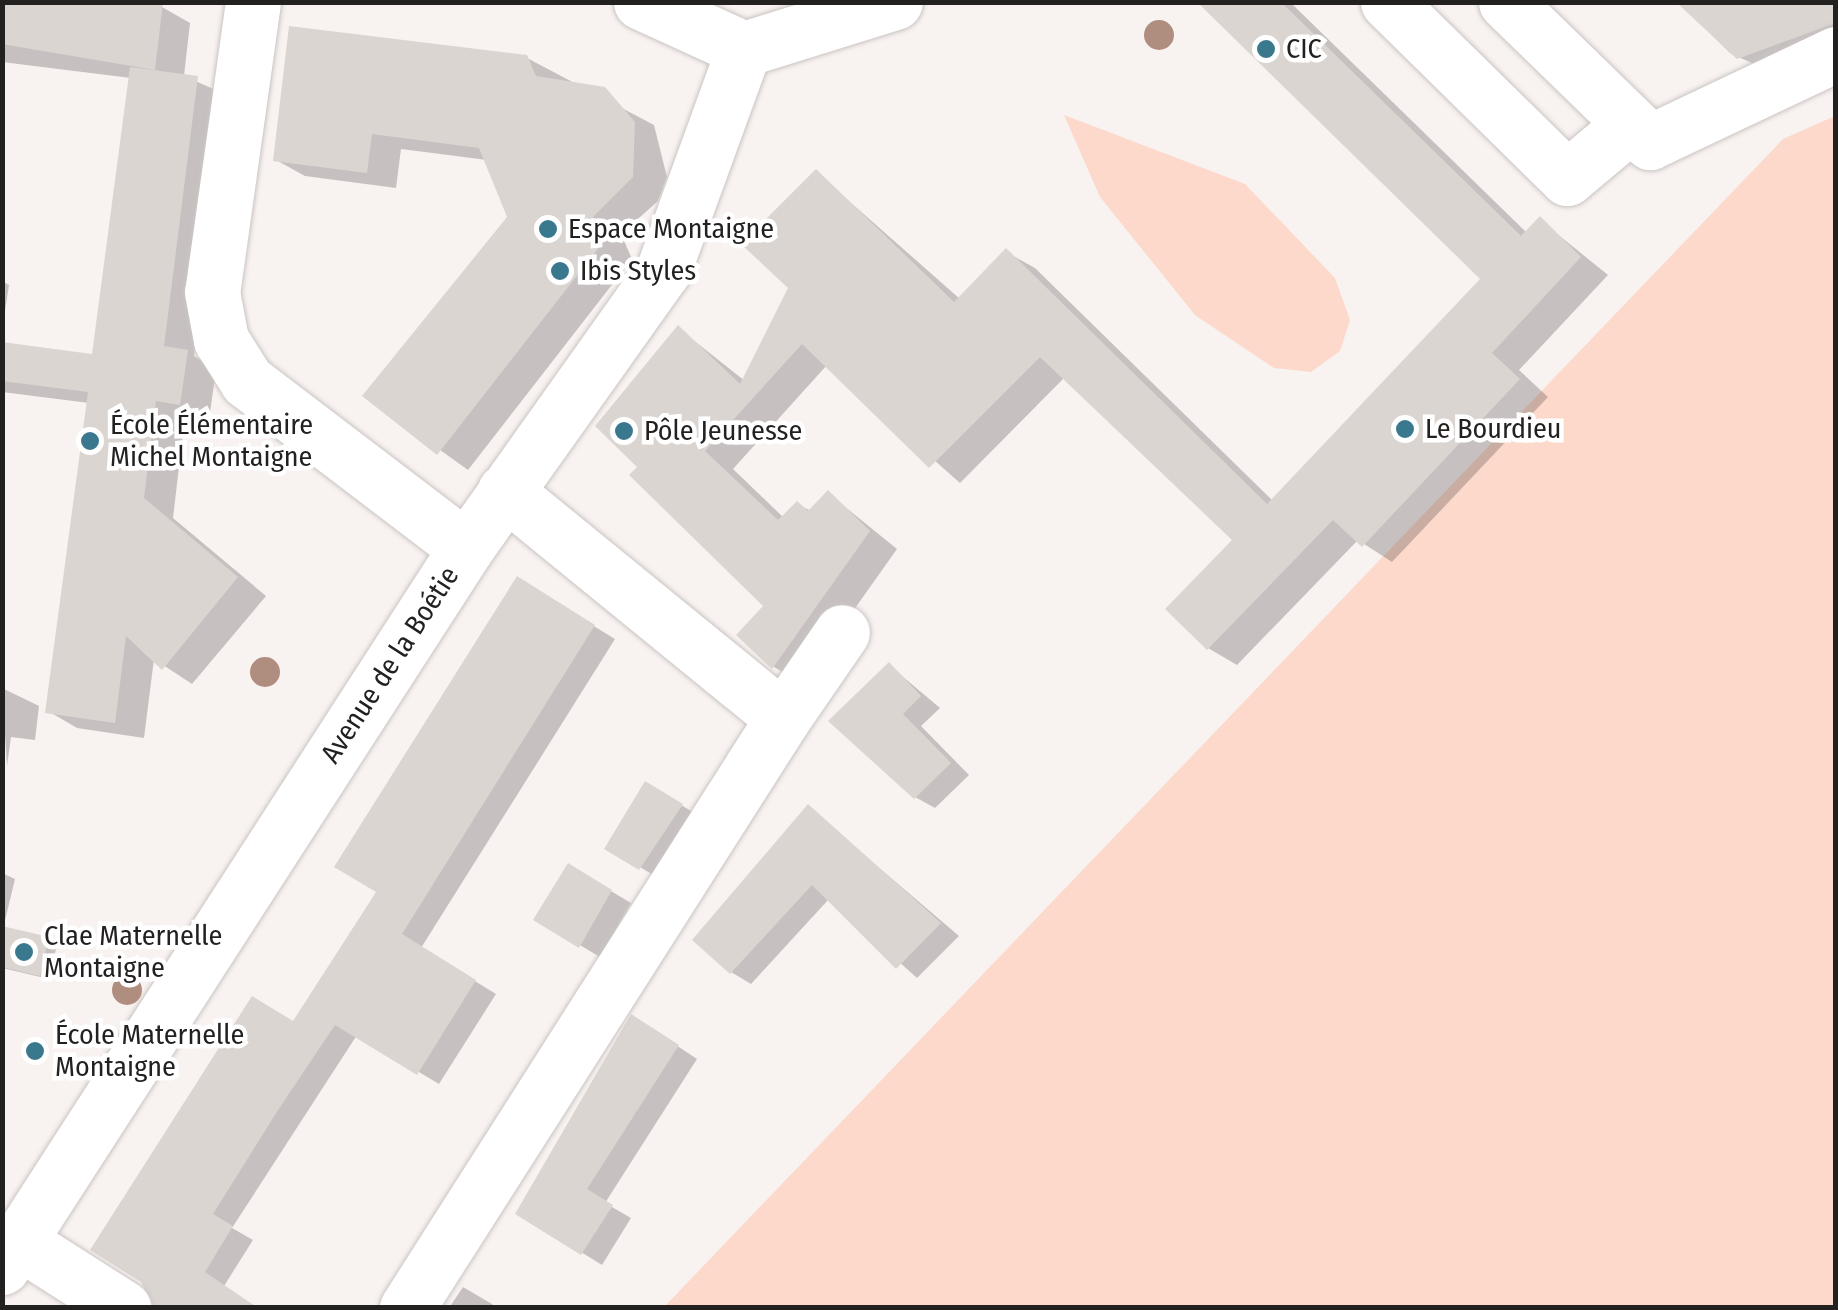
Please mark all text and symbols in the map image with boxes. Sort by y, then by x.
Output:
place label: CIC [1286,32,1322,66]
marker: CIC [1255,38,1277,60]
place label: Espace Montaigne [568,212,774,246]
marker: Espace Montaigne [537,218,559,240]
place label: Ibis Styles [580,254,696,288]
marker: Ibis Styles [549,260,571,282]
place label: École Élémentaire Michel Montaigne [110,408,313,474]
place label: Le Bourdieu [1425,412,1561,446]
place label: Pôle Jeunesse [644,414,802,448]
marker: Le Bourdieu [1394,418,1416,440]
marker: Pôle Jeunesse [613,420,635,442]
marker: École Élémentaire Michel Montaigne [79,430,101,452]
street label: Avenue de la Boétie [314,560,466,770]
place label: Clae Maternelle Montaigne [44,919,222,985]
marker: Clae Maternelle Montaigne [13,941,35,963]
place label: École Maternelle Montaigne [55,1018,244,1084]
marker: École Maternelle Montaigne [24,1040,46,1062]

